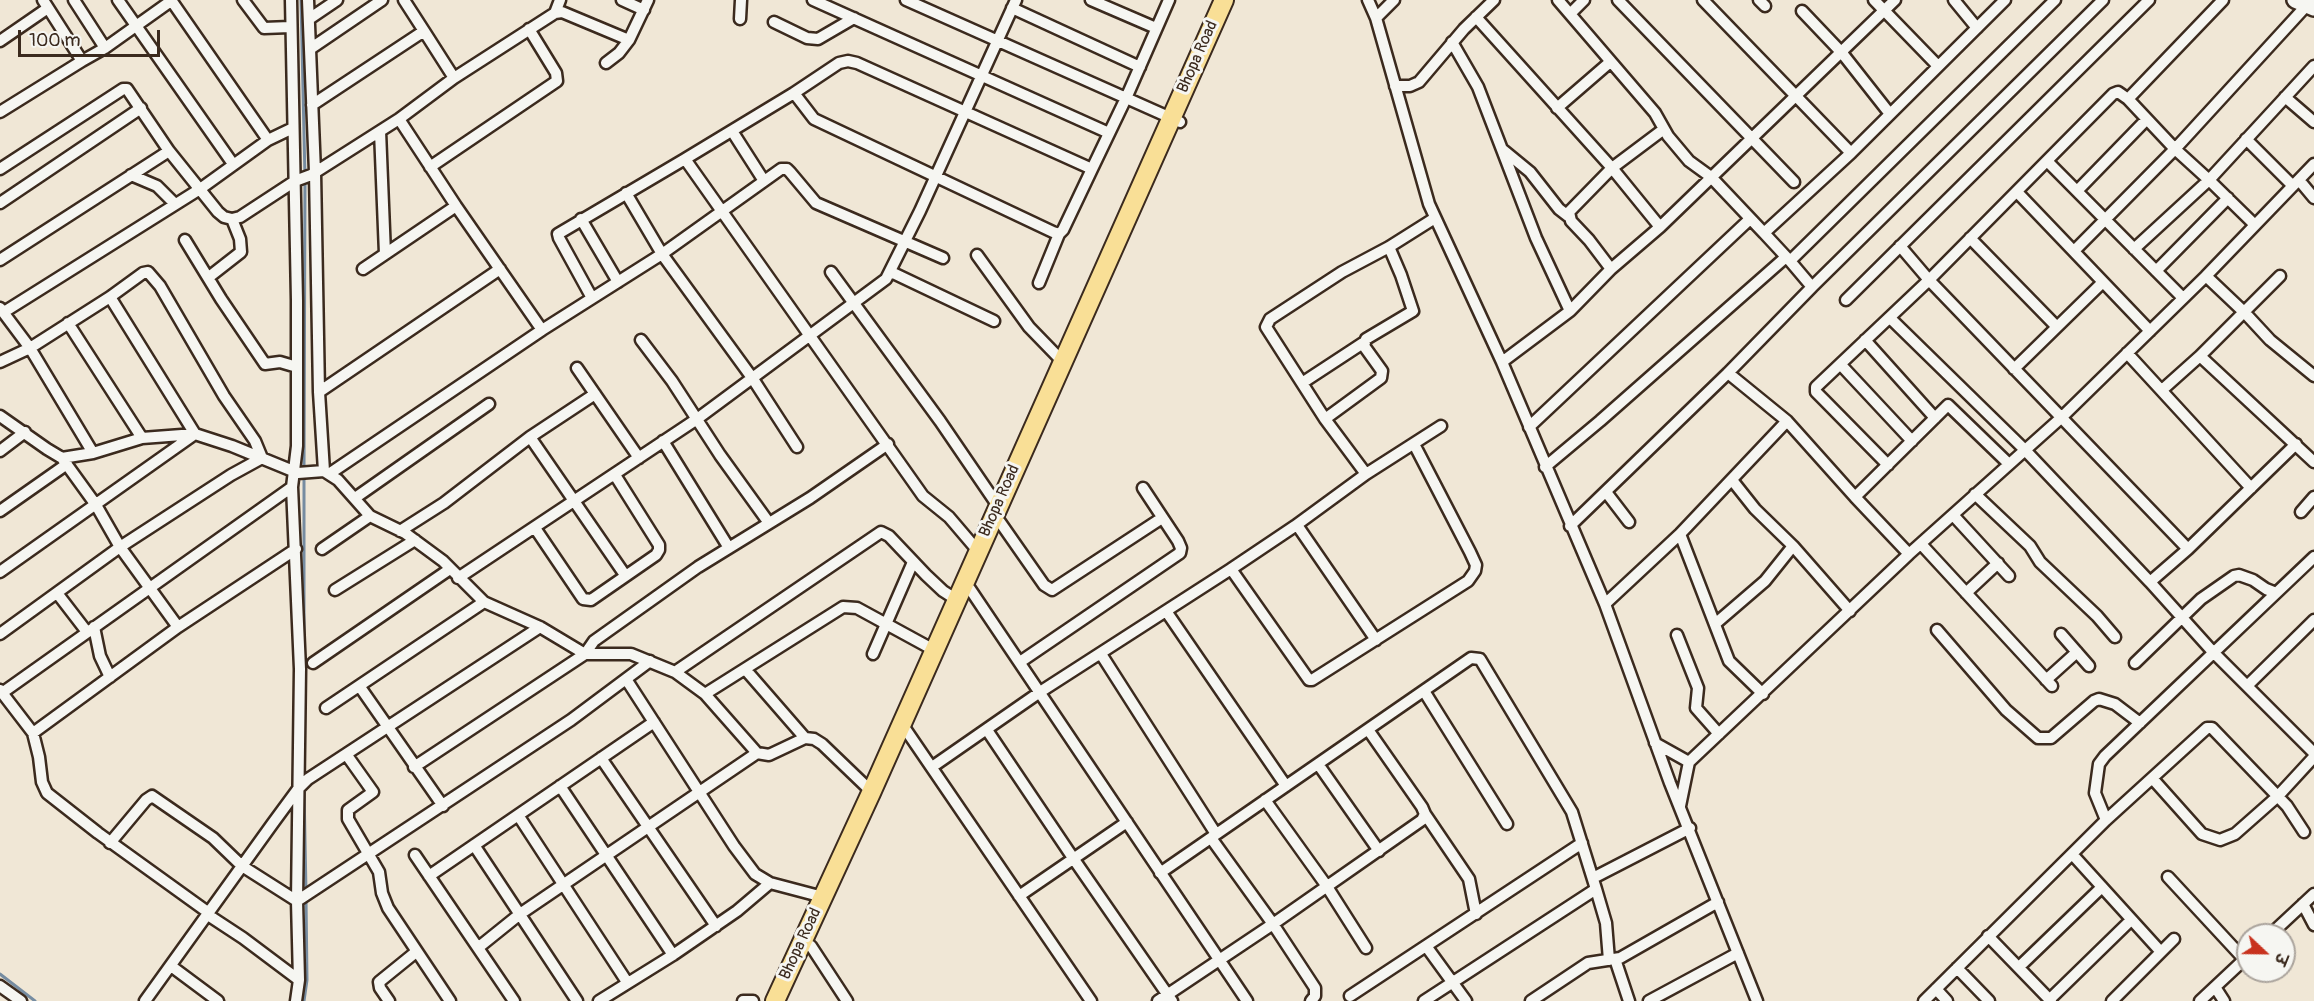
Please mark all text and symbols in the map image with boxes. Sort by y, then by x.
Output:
scale bar [21,18,164,56]
street label: Bhopa Road [1174,18,1222,96]
text: 100 m [29,29,81,52]
street label: Bhopa Road [976,462,1024,540]
street label: Bhopa Road [776,905,826,983]
north arrow [2236,923,2296,983]
text: उ [2270,950,2292,968]

